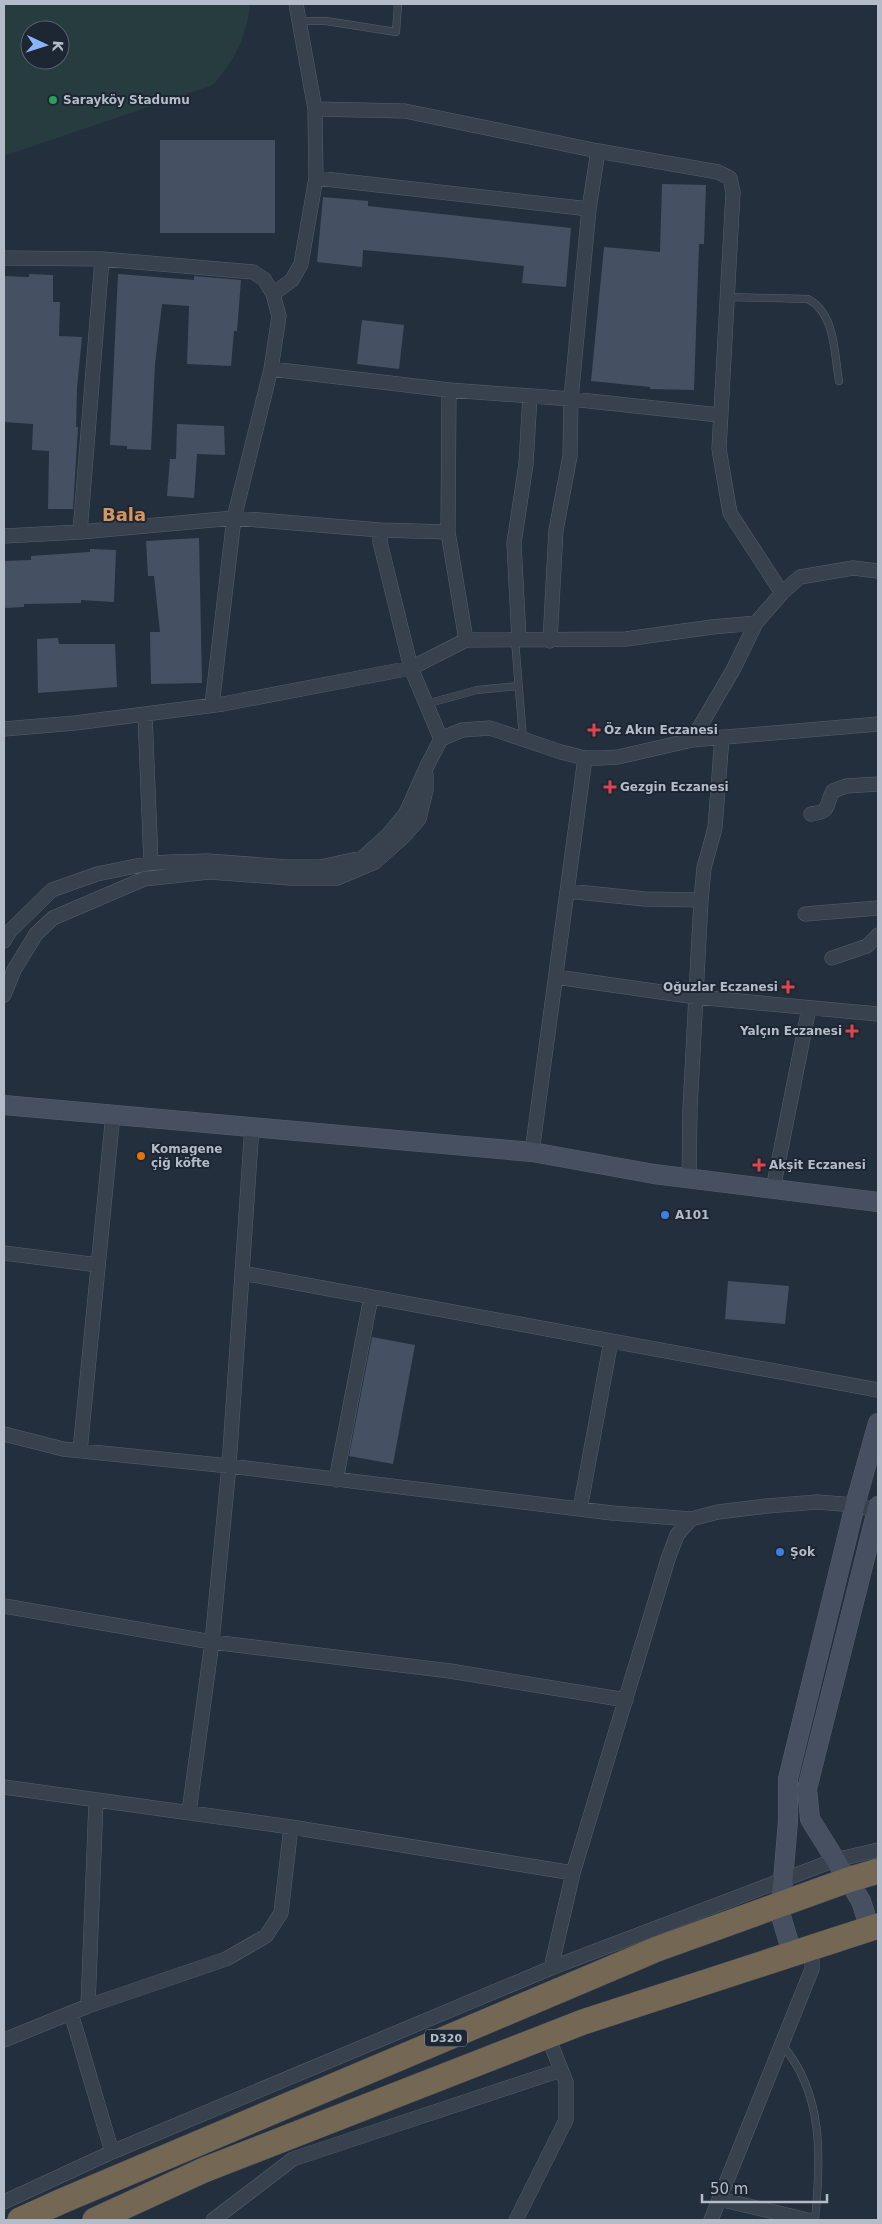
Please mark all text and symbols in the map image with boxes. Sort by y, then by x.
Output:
north arrow [20,20,70,70]
text: K [50,40,66,53]
place label: Sarayköy Stadumu [63,93,190,107]
marker: Sarayköy Stadumu [47,94,59,106]
district label: Bala [102,504,146,525]
place label: Öz Akın Eczanesi [604,722,718,737]
marker: Öz Akın Eczanesi [588,724,600,736]
place label: Gezgin Eczanesi [620,780,729,794]
marker: Gezgin Eczanesi [604,781,616,793]
place label: Oğuzlar Eczanesi [663,980,778,994]
marker: Oğuzlar Eczanesi [782,981,794,993]
place label: Yalçın Eczanesi [739,1024,842,1038]
marker: Yalçın Eczanesi [846,1025,858,1037]
place label: Komagene çiğ köfte [151,1142,222,1170]
marker: Komagene çiğ köfte [135,1150,147,1162]
place label: Akşit Eczanesi [769,1158,866,1172]
marker: Akşit Eczanesi [753,1159,765,1171]
place label: A101 [675,1208,709,1222]
marker: A101 [659,1209,671,1221]
place label: Şok [790,1545,816,1559]
marker: Şok [774,1546,786,1558]
road number: D320 [425,2030,467,2046]
scale bar [702,2172,827,2204]
text: 50 m [710,2180,748,2198]

